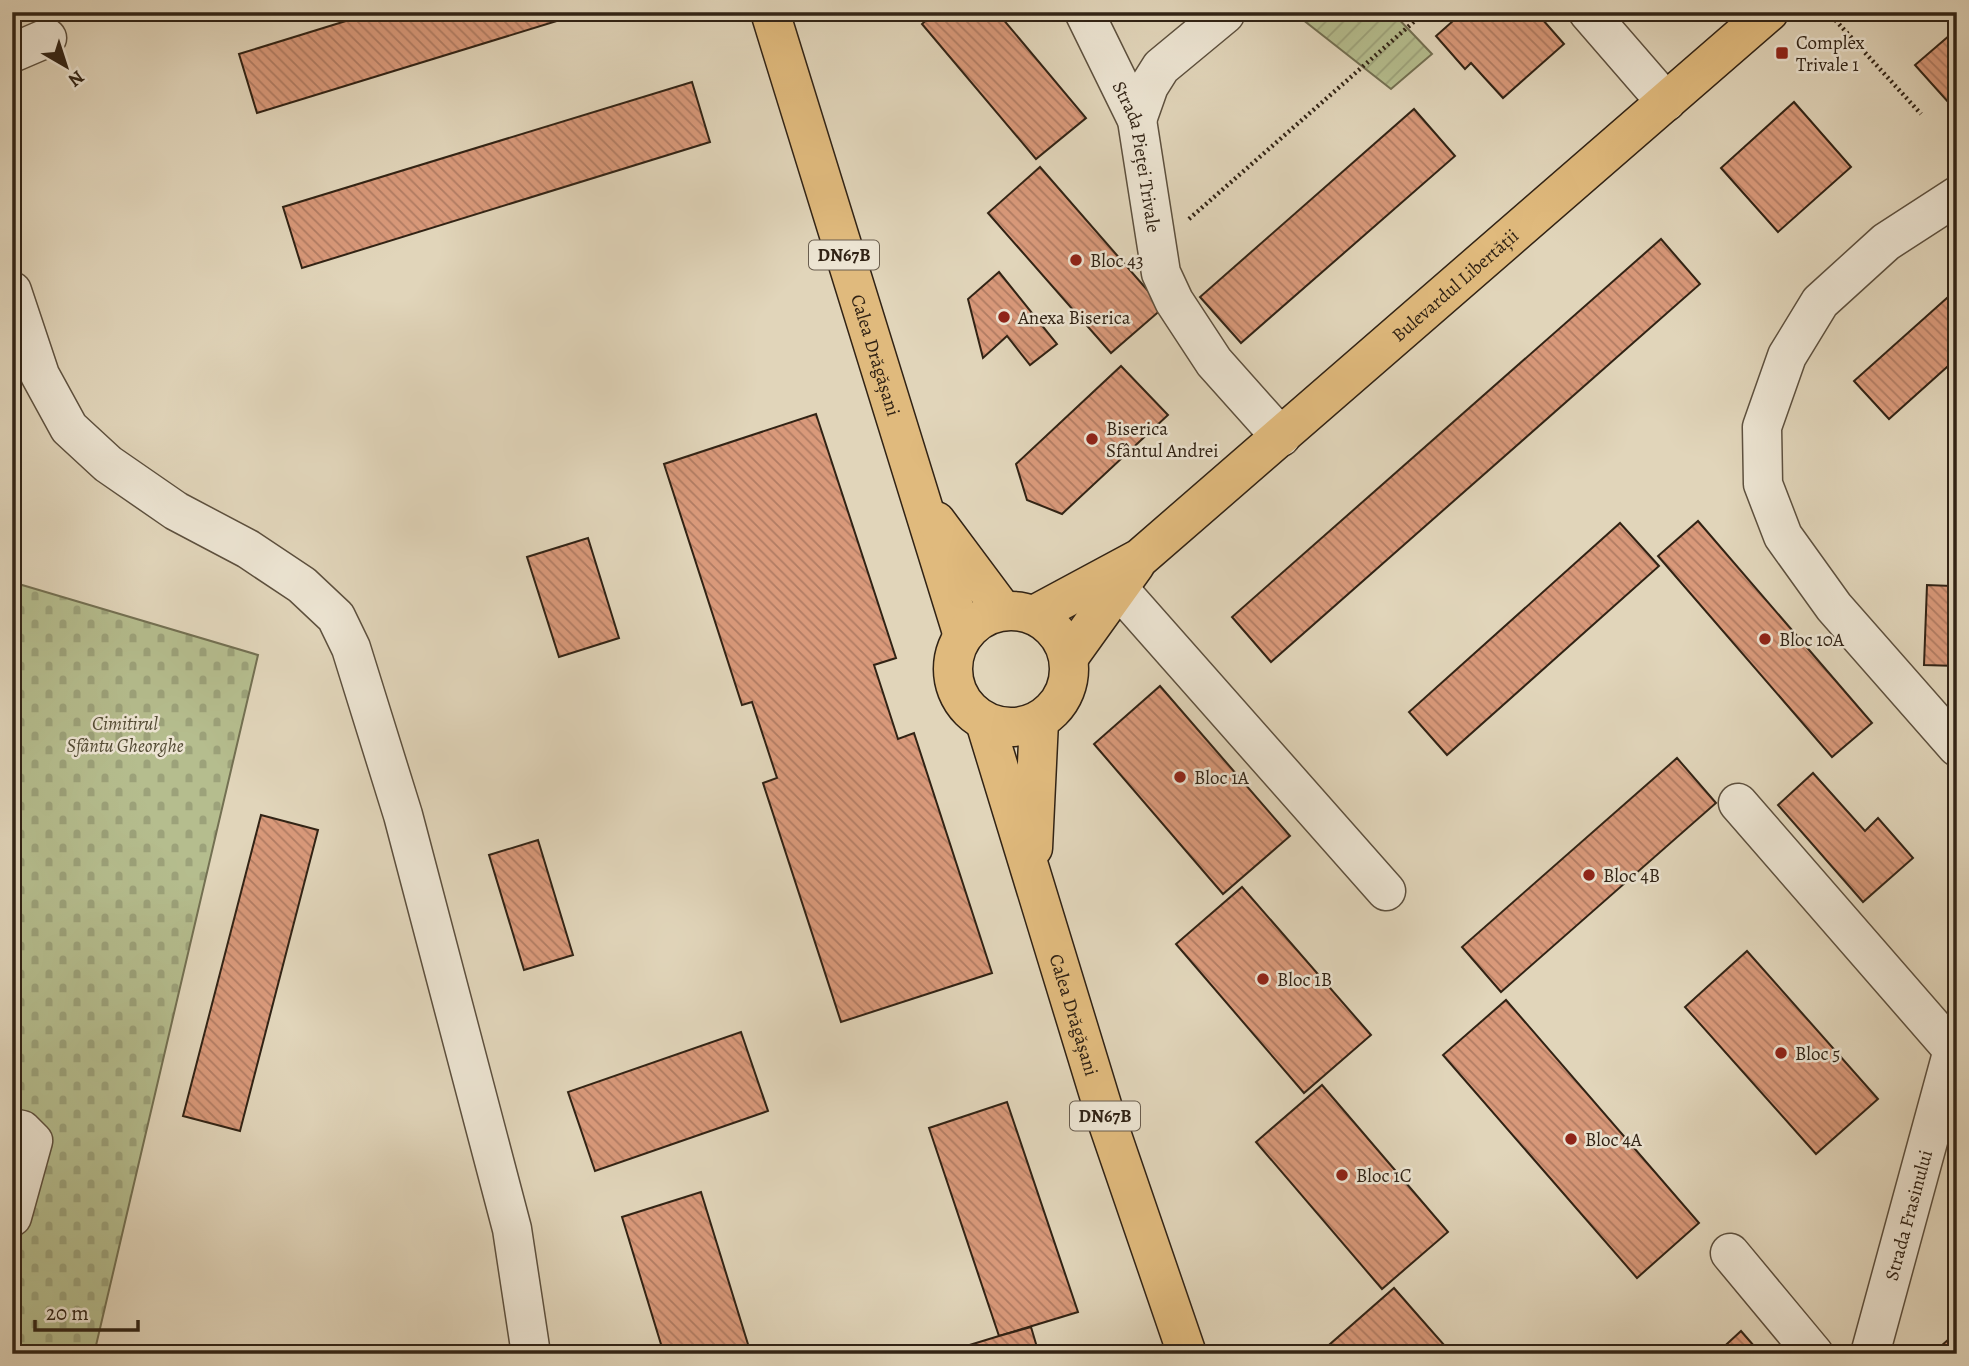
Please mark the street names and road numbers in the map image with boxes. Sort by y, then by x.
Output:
street label: Strada Pieței Trivale [1106,77,1166,234]
street label: Bulevardul Libertății [1386,223,1524,348]
road number: DN67B [809,241,879,270]
street label: Calea Drăgășani [844,291,906,419]
street label: Calea Drăgășani [1043,951,1104,1079]
road number: DN67B [1070,1101,1140,1130]
street label: Strada Frasinului [1879,1147,1939,1284]

